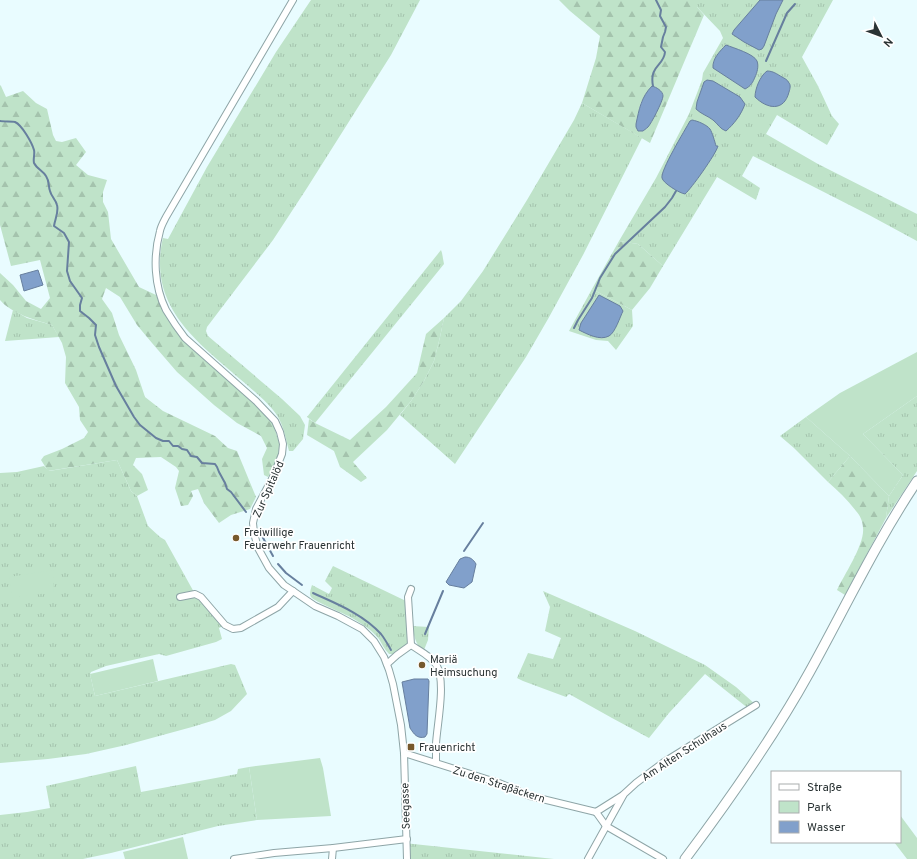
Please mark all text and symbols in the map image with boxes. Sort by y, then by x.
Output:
north arrow [861,16,901,56]
text: N [880,34,896,50]
street label: Zur Spitalöd [250,459,288,520]
place label: Freiwillige Feuerwehr Frauenricht [244,526,355,553]
marker: Freiwillige Feuerwehr Frauenricht [231,533,241,543]
place label: Mariä Heimsuchung [430,653,497,680]
marker: Mariä Heimsuchung [417,660,427,670]
street label: Am Alten Schulhaus [639,719,730,785]
place label: Frauenricht [419,741,475,755]
marker: Frauenricht [406,742,416,752]
street label: Zu den Straßäckern [451,763,547,806]
legend [771,771,901,843]
text: Straße [807,780,842,796]
street label: Seegasse [398,782,414,830]
text: Park [807,800,832,816]
text: Wasser [807,820,846,836]

